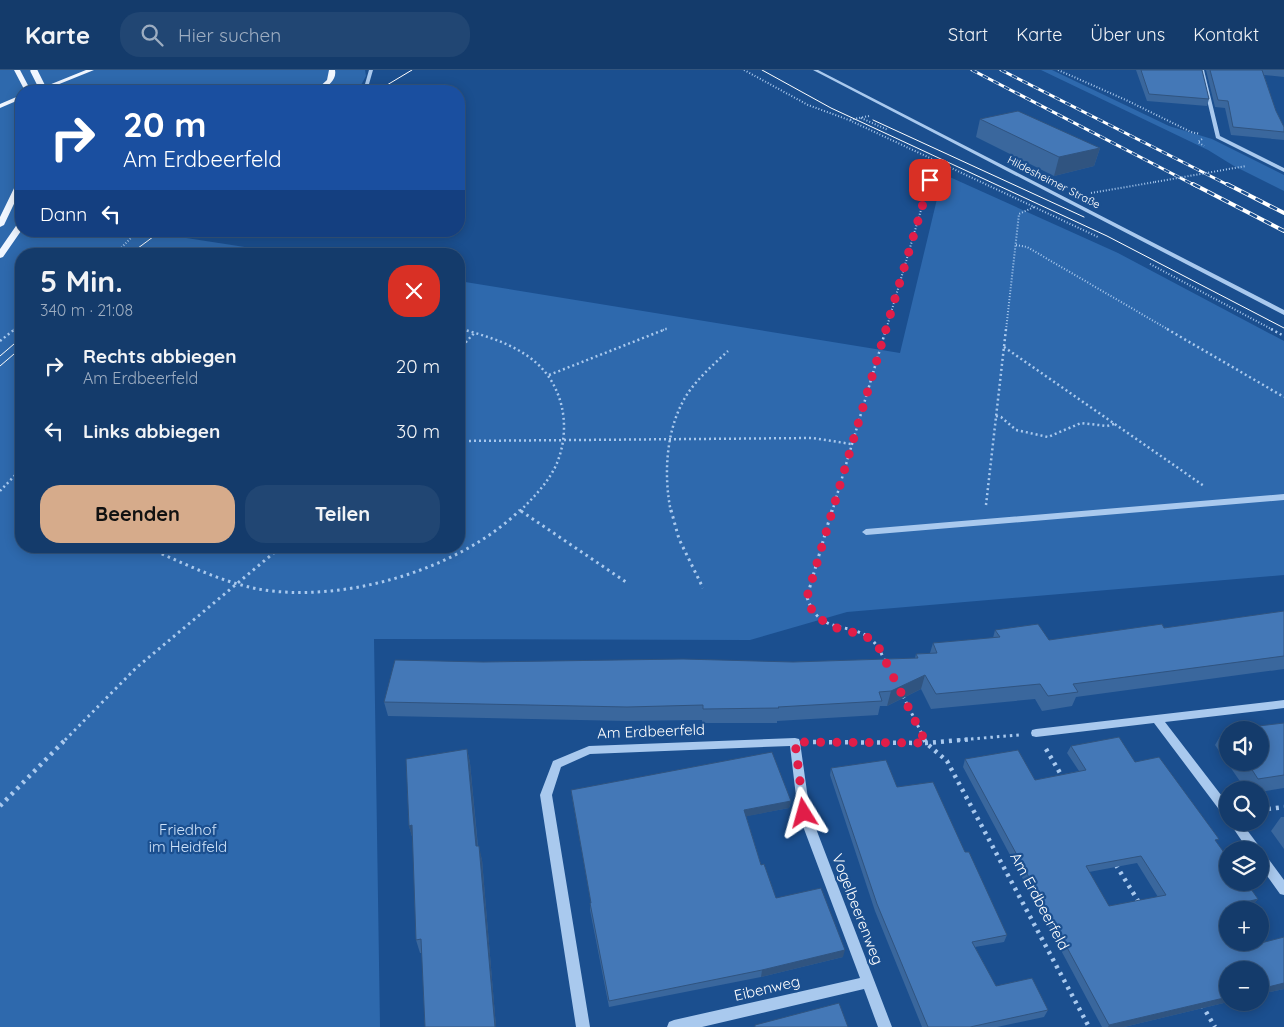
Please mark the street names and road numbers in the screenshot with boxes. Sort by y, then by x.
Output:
street label: Hildesheimer Straße [1005,152,1103,212]
street label: Am Erdbeerfeld [597,720,705,742]
street label: Am Erdbeerfeld [1006,849,1074,953]
street label: Vogelbeerenweg [828,851,888,967]
street label: Eibenweg [732,971,802,1005]

